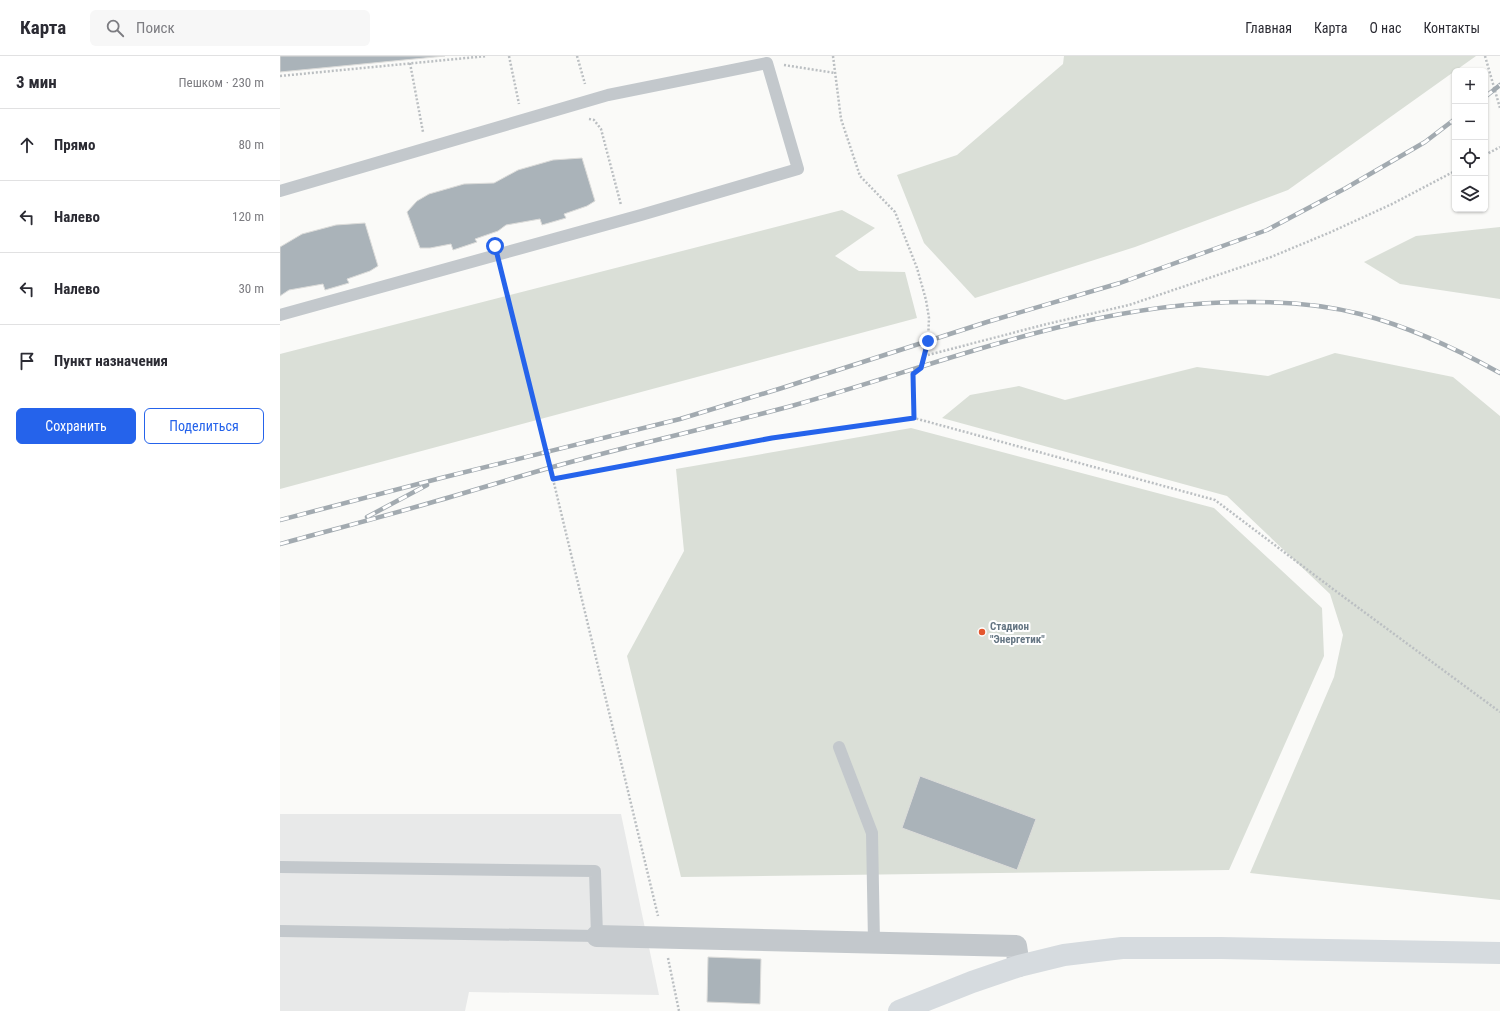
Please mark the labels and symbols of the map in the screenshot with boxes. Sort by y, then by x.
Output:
route start [486,237,504,255]
route end [919,332,937,350]
place label: Стадион "Энергетик" [990,620,1045,646]
marker: Стадион "Энергетик" [977,627,987,637]

